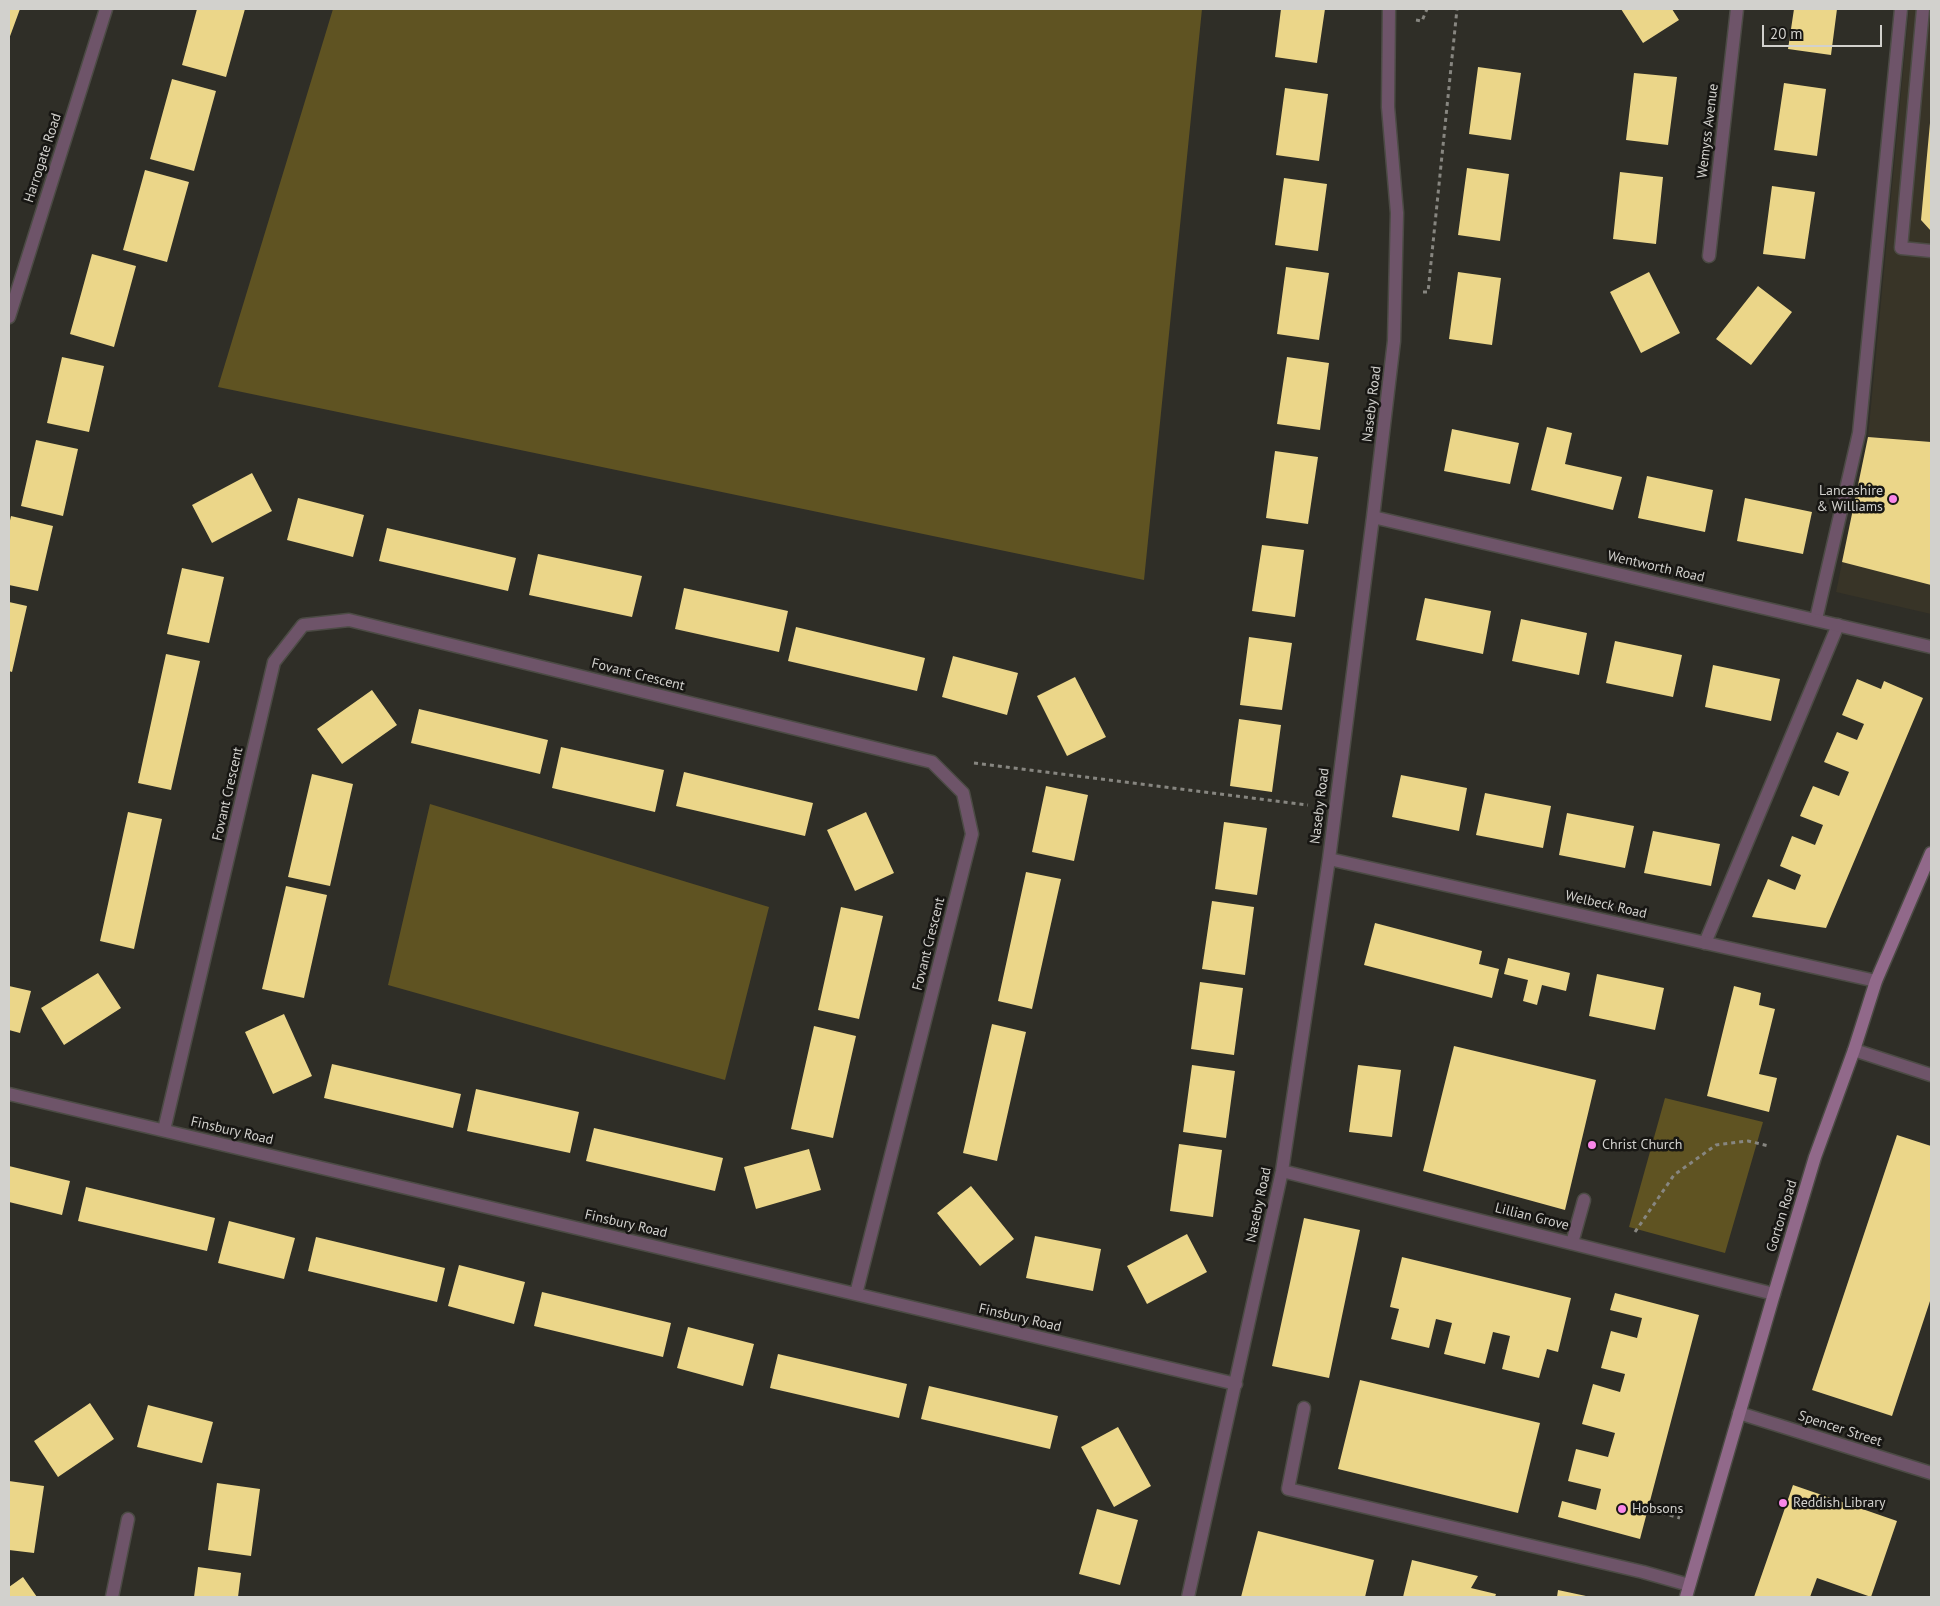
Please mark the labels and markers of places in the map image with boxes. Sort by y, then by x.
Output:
place label: Lancashire & Williams [1816,483,1883,516]
marker: Lancashire & Williams [1887,493,1899,505]
place label: Christ Church [1602,1137,1682,1153]
marker: Christ Church [1586,1139,1598,1151]
place label: Reddish Library [1793,1495,1885,1511]
marker: Reddish Library [1777,1497,1789,1509]
place label: Hobsons [1632,1501,1683,1517]
marker: Hobsons [1616,1503,1628,1515]

